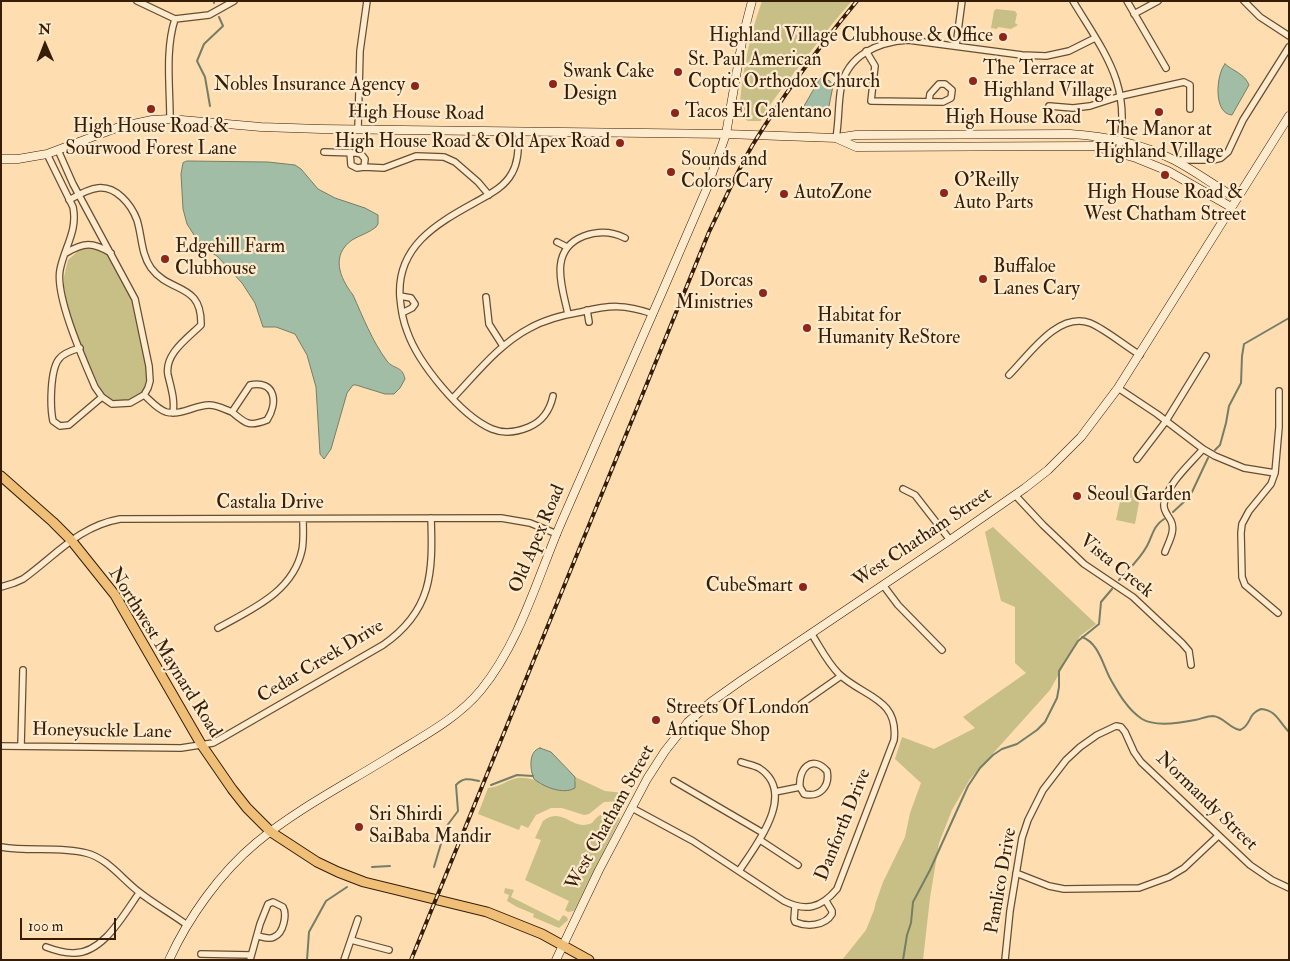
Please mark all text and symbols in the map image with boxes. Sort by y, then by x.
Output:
north arrow [20,20,70,70]
text: N [38,21,51,38]
place label: Highland Village Clubhouse & Office [709,26,993,48]
marker: Highland Village Clubhouse & Office [997,31,1009,43]
place label: St. Paul American Coptic Orthodox Church [688,50,880,94]
place label: The Terrace at Highland Village [983,59,1112,103]
place label: Swank Cake Design [563,62,654,106]
marker: St. Paul American Coptic Orthodox Church [672,66,684,78]
place label: Nobles Insurance Agency [214,75,405,97]
marker: The Terrace at Highland Village [967,75,979,87]
marker: Swank Cake Design [547,78,559,90]
marker: Nobles Insurance Agency [409,80,421,92]
street label: High House Road [348,101,484,127]
place label: Tacos El Calentano [685,102,832,124]
marker: High House Road & Sourwood Forest Lane [145,103,157,115]
marker: The Manor at Highland Village [1153,106,1165,118]
marker: Tacos El Calentano [669,107,681,119]
street label: High House Road [945,108,1081,130]
place label: High House Road & Sourwood Forest Lane [65,117,237,161]
place label: The Manor at Highland Village [1095,120,1223,164]
place label: High House Road & Old Apex Road [334,132,610,154]
marker: High House Road & Old Apex Road [614,137,626,149]
place label: Sounds and Colors Cary [681,150,773,194]
marker: Sounds and Colors Cary [665,166,677,178]
marker: High House Road & West Chatham Street [1159,169,1171,181]
place label: O'Reilly Auto Parts [954,171,1033,215]
place label: AutoZone [794,183,872,205]
place label: High House Road & West Chatham Street [1084,183,1246,227]
marker: O'Reilly Auto Parts [938,187,950,199]
marker: AutoZone [778,188,790,200]
place label: Edgehill Farm Clubhouse [175,237,285,281]
marker: Edgehill Farm Clubhouse [159,253,171,265]
place label: Buffaloe Lanes Cary [993,257,1080,301]
place label: Dorcas Ministries [676,271,753,315]
marker: Buffaloe Lanes Cary [977,273,989,285]
marker: Dorcas Ministries [757,287,769,299]
place label: Habitat for Humanity ReStore [817,306,960,350]
marker: Habitat for Humanity ReStore [801,322,813,334]
street label: Old Apex Road [505,481,571,597]
street label: West Chatham Street [849,483,997,593]
place label: Seoul Garden [1087,485,1191,507]
marker: Seoul Garden [1071,490,1083,502]
street label: Castalia Drive [216,493,324,515]
street label: Vista Creek [1074,530,1158,604]
street label: Northwest Maynard Road [102,564,226,742]
place label: CubeSmart [706,576,793,598]
marker: CubeSmart [797,581,809,593]
street label: Cedar Creek Drive [254,615,388,709]
place label: Streets Of London Antique Shop [666,698,809,742]
marker: Streets Of London Antique Shop [650,714,662,726]
street label: Honeysuckle Lane [32,719,172,745]
street label: West Chatham Street [562,741,660,895]
street label: Normandy Street [1150,748,1262,856]
street label: Danforth Drive [811,766,877,884]
place label: Sri Shirdi SaiBaba Mandir [369,805,491,849]
marker: Sri Shirdi SaiBaba Mandir [353,821,365,833]
street label: Pamlico Drive [981,826,1023,936]
scale bar [22,908,119,940]
text: 100 m [28,917,63,936]

